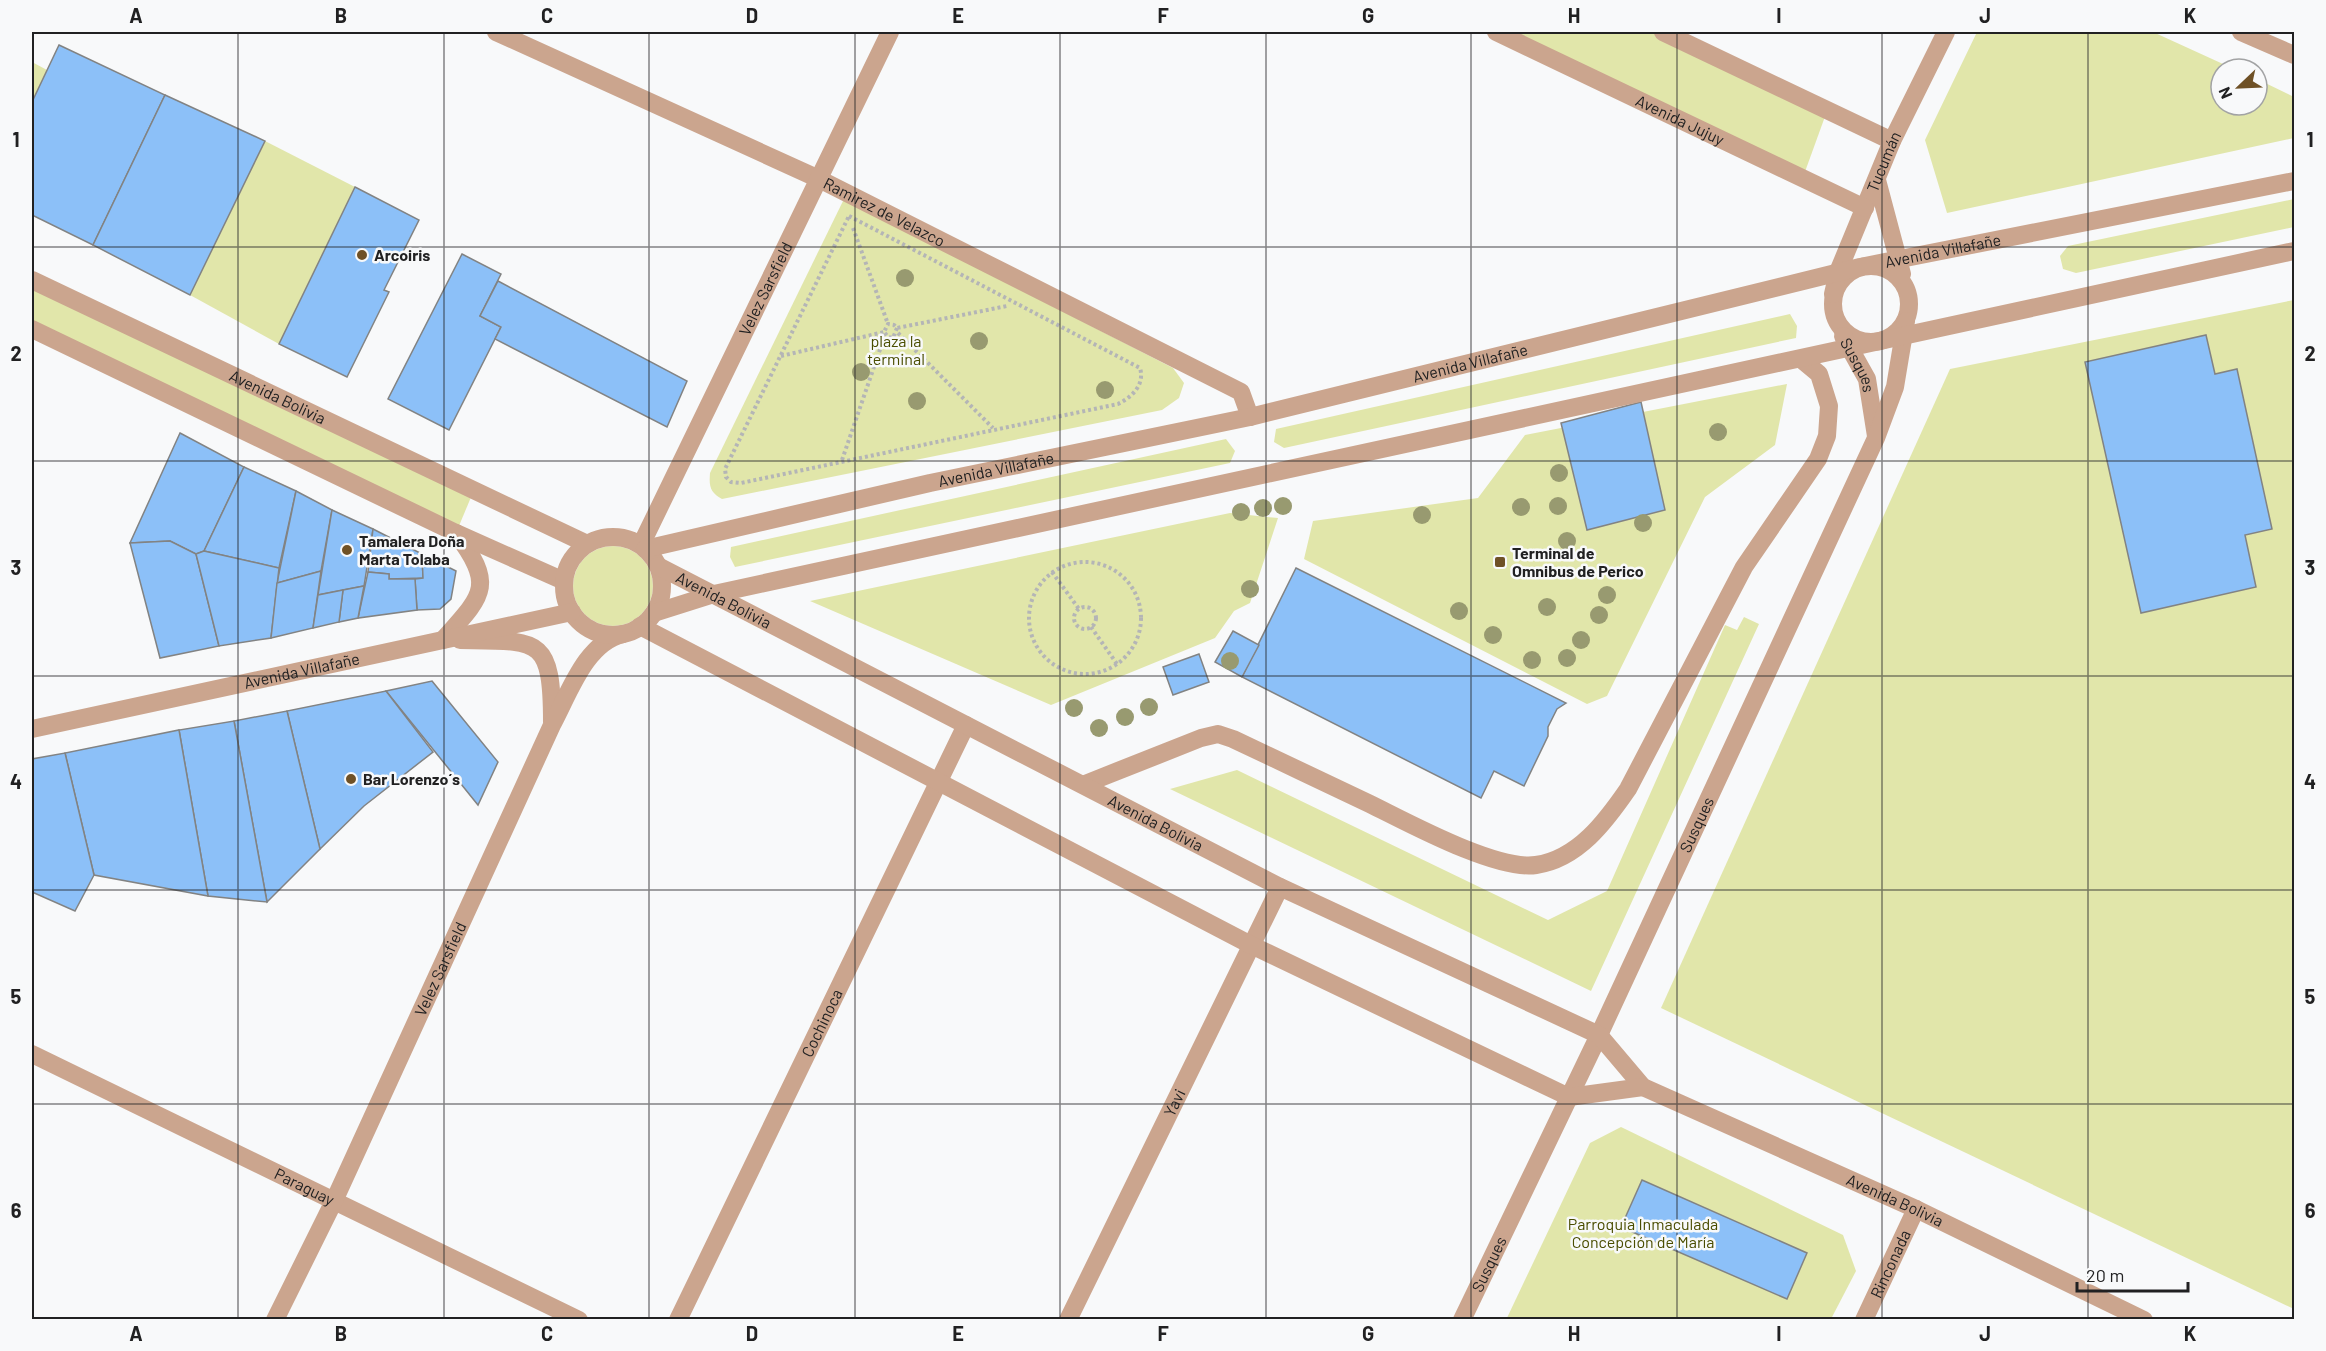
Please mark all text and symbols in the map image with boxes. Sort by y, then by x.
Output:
text: A [129,3,143,27]
text: B [335,3,347,27]
text: C [541,3,553,27]
text: D [746,3,758,27]
text: E [952,3,964,27]
text: F [1157,3,1169,27]
text: G [1362,3,1374,27]
text: H [1568,3,1580,27]
text: I [1776,3,1782,27]
text: J [1979,3,1991,27]
text: K [2184,3,2197,27]
north arrow [2209,57,2269,117]
text: N [2214,84,2236,102]
street label: Avenida Jujuy [1633,90,1728,149]
text: 1 [12,127,20,151]
text: 1 [2306,127,2314,151]
street label: Tucumán [1862,128,1904,195]
street label: Ramirez de Velazco [821,173,948,250]
street label: Avenida Villafañe [1883,229,2002,271]
street label: Velez Sarsfield [734,239,796,338]
place label: Arcoiris [374,245,430,264]
marker: Arcoiris [355,248,369,262]
park label: plaza la terminal [867,331,925,368]
street label: Susques [1837,334,1879,394]
street label: Avenida Villafañe [1411,339,1529,386]
text: 2 [10,341,22,365]
text: 2 [2304,341,2316,365]
street label: Avenida Bolivia [227,365,329,427]
street label: Avenida Villafañe [936,448,1056,490]
place label: Tamalera Doña Marta Tolaba [359,531,464,568]
marker: Tamalera Doña Marta Tolaba [340,543,354,557]
place label: Terminal de Omnibus de Perico [1512,543,1644,580]
text: 3 [11,555,21,579]
marker: Terminal de Omnibus de Perico [1493,555,1507,569]
text: 3 [2305,555,2315,579]
street label: Avenida Bolivia [673,567,775,632]
street label: Avenida Villafañe [242,648,361,692]
text: 4 [10,769,22,793]
place label: Bar Lorenzo´s [363,769,460,788]
text: 4 [2304,769,2316,793]
marker: Bar Lorenzo´s [344,772,358,786]
street label: Avenida Bolivia [1105,790,1207,855]
street label: Susques [1675,794,1717,855]
street label: Velez Sarsfield [410,919,470,1019]
text: 5 [11,984,22,1008]
text: 5 [2305,984,2316,1008]
street label: Cochinoca [797,986,846,1060]
street label: Yavi [1159,1086,1189,1119]
street label: Paraguay [272,1163,338,1209]
street label: Avenida Bolivia [1844,1169,1947,1230]
text: 6 [11,1198,22,1222]
text: 6 [2305,1198,2316,1222]
park label: Parroquia Inmaculada Concepción de María [1568,1214,1718,1251]
street label: Rinconada [1866,1226,1914,1301]
street label: Susques [1467,1233,1510,1295]
scale bar [2077,1255,2188,1293]
text: 20 m [2086,1264,2124,1286]
text: A [129,1321,143,1345]
text: B [335,1321,347,1345]
text: C [541,1321,553,1345]
text: D [746,1321,758,1345]
text: E [952,1321,964,1345]
text: F [1157,1321,1169,1345]
text: G [1362,1321,1374,1345]
text: H [1568,1321,1580,1345]
text: I [1776,1321,1782,1345]
text: J [1979,1321,1991,1345]
text: K [2184,1321,2197,1345]

